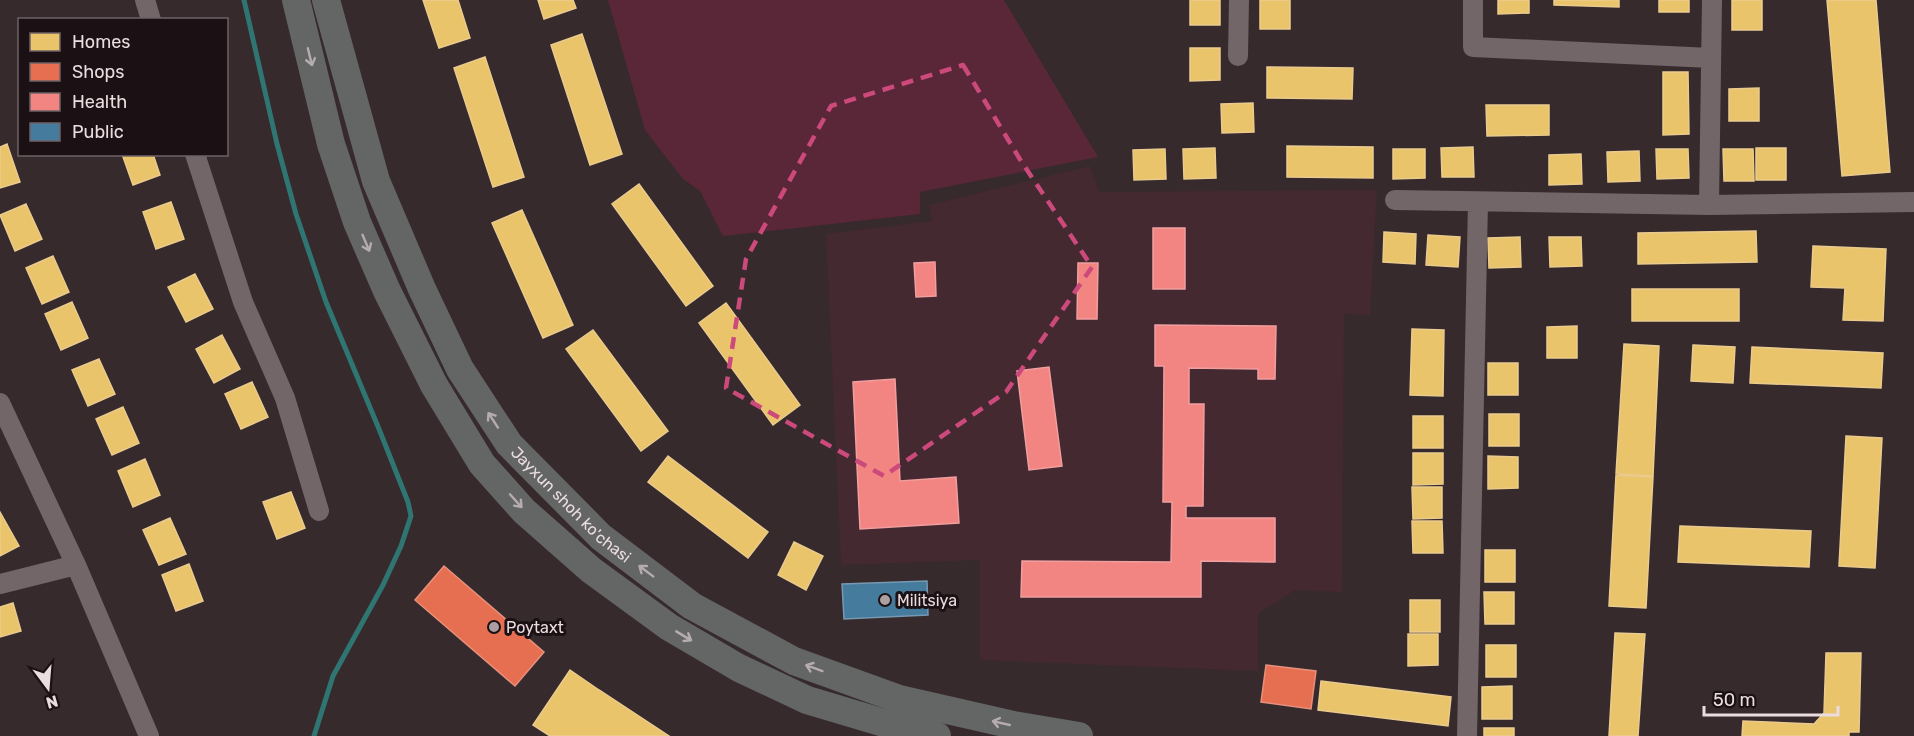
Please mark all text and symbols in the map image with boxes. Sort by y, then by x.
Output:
legend [18,18,228,156]
text: Homes [72,31,130,53]
one-way arrow [305,47,317,66]
text: Shops [72,61,124,83]
text: Health [72,91,127,113]
text: Public [72,121,124,143]
one-way arrow [361,234,373,252]
one-way arrow [487,411,500,428]
street label: Jayxun shoh ko'chasi [507,443,635,566]
one-way arrow [509,494,523,509]
one-way arrow [638,564,654,577]
place label: Militsiya [897,591,957,610]
marker: Militsiya [878,593,892,607]
place label: Poytaxt [506,618,564,637]
marker: Poytaxt [487,620,501,634]
one-way arrow [675,630,692,642]
north arrow [18,658,78,718]
one-way arrow [805,662,824,673]
scale bar [1704,679,1838,717]
text: 50 m [1713,689,1756,711]
text: N [44,691,60,713]
one-way arrow [992,716,1011,728]

